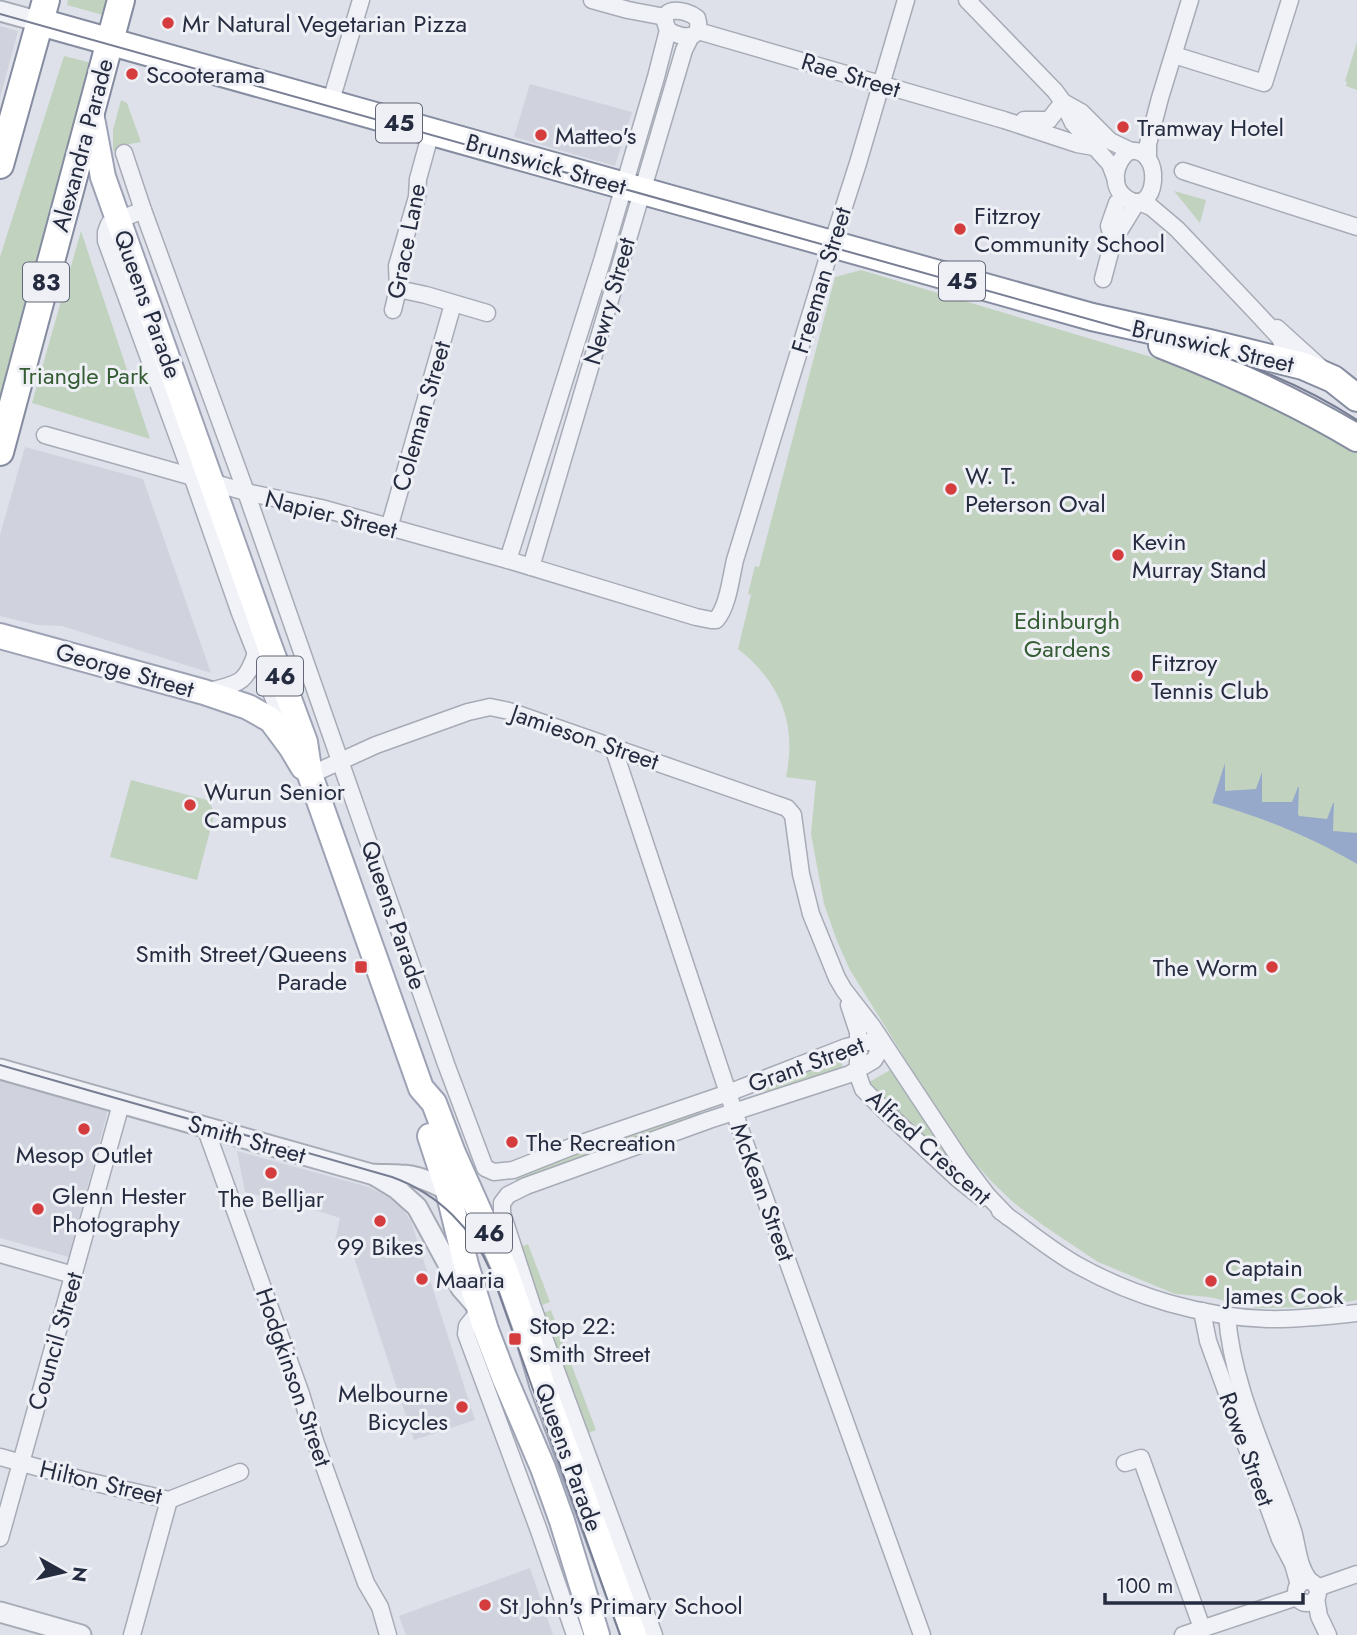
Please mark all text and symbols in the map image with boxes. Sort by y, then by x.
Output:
place label: Mr Natural Vegetarian Pizza [182,6,467,41]
marker: Mr Natural Vegetarian Pizza [160,15,176,31]
street label: Rae Street [797,43,905,107]
street label: Alexandra Parade [42,54,122,236]
place label: Scooterama [146,57,265,92]
marker: Scooterama [124,66,140,82]
road number: 45 [376,104,422,142]
place label: Tramway Hotel [1137,110,1284,145]
place label: Matteo's [555,118,636,153]
marker: Tramway Hotel [1115,119,1131,135]
street label: Brunswick Street [462,124,631,204]
marker: Matteo's [533,127,549,143]
street label: Grace Lane [378,180,434,302]
place label: Fitzroy Community School [974,198,1165,261]
street label: Freeman Street [782,202,860,358]
marker: Fitzroy Community School [952,221,968,237]
street label: Queens Parade [105,225,191,383]
street label: Newry Street [574,233,644,369]
road number: 83 [23,262,69,302]
road number: 45 [939,262,985,300]
street label: Brunswick Street [1128,310,1298,382]
street label: Coleman Street [383,337,459,495]
park label: Triangle Park [19,358,149,393]
place label: W. T. Peterson Oval [965,458,1106,521]
street label: Napier Street [261,481,401,547]
marker: W. T. Peterson Oval [943,481,959,497]
place label: Kevin Murray Stand [1132,524,1266,587]
marker: Kevin Murray Stand [1110,547,1126,563]
park label: Edinburgh Gardens [1014,603,1120,666]
street label: George Street [52,634,199,707]
place label: Fitzroy Tennis Club [1151,645,1269,708]
road number: 46 [257,656,303,696]
marker: Fitzroy Tennis Club [1129,668,1145,684]
street label: Jamieson Street [503,694,664,779]
place label: Wurun Senior Campus [204,774,346,837]
marker: Wurun Senior Campus [182,797,198,813]
street label: Queens Parade [352,836,436,994]
place label: Smith Street/Queens Parade [136,936,347,999]
place label: The Worm [1153,950,1258,985]
marker: Smith Street/Queens Parade [353,959,369,975]
marker: The Worm [1264,959,1280,975]
street label: Grant Street [743,1027,869,1101]
street label: Alfred Crescent [859,1081,1000,1213]
street label: Smith Street [184,1106,310,1173]
street label: McKean Street [722,1118,804,1266]
marker: Mesop Outlet [76,1121,92,1137]
place label: The Recreation [526,1125,676,1160]
marker: The Recreation [504,1134,520,1150]
place label: Mesop Outlet [16,1137,152,1172]
marker: The Belljar [263,1165,279,1181]
place label: Glenn Hester Photography [52,1178,187,1241]
place label: The Belljar [218,1181,325,1216]
marker: Glenn Hester Photography [30,1201,46,1217]
marker: 99 Bikes [372,1213,388,1229]
road number: 46 [466,1214,512,1252]
place label: 99 Bikes [337,1229,423,1264]
place label: Captain James Cook [1222,1250,1344,1313]
place label: Maaria [436,1262,505,1297]
street label: Council Street [19,1267,92,1414]
marker: Maaria [414,1271,430,1287]
marker: Captain James Cook [1203,1273,1219,1289]
street label: Hodgkinson Street [247,1283,341,1471]
place label: Stop 22: Smith Street [529,1308,650,1371]
marker: Stop 22: Smith Street [507,1331,523,1347]
place label: Melbourne Bicycles [338,1376,448,1439]
street label: Queens Parade [526,1378,612,1536]
street label: Rowe Street [1210,1387,1284,1511]
marker: Melbourne Bicycles [454,1399,470,1415]
street label: Hilton Street [36,1451,166,1513]
north arrow [28,1537,98,1607]
scale bar [1105,1562,1303,1606]
text: N [65,1565,94,1584]
text: 100 m [1116,1571,1173,1601]
place label: St John's Primary School [499,1588,743,1623]
marker: St John's Primary School [477,1597,493,1613]

